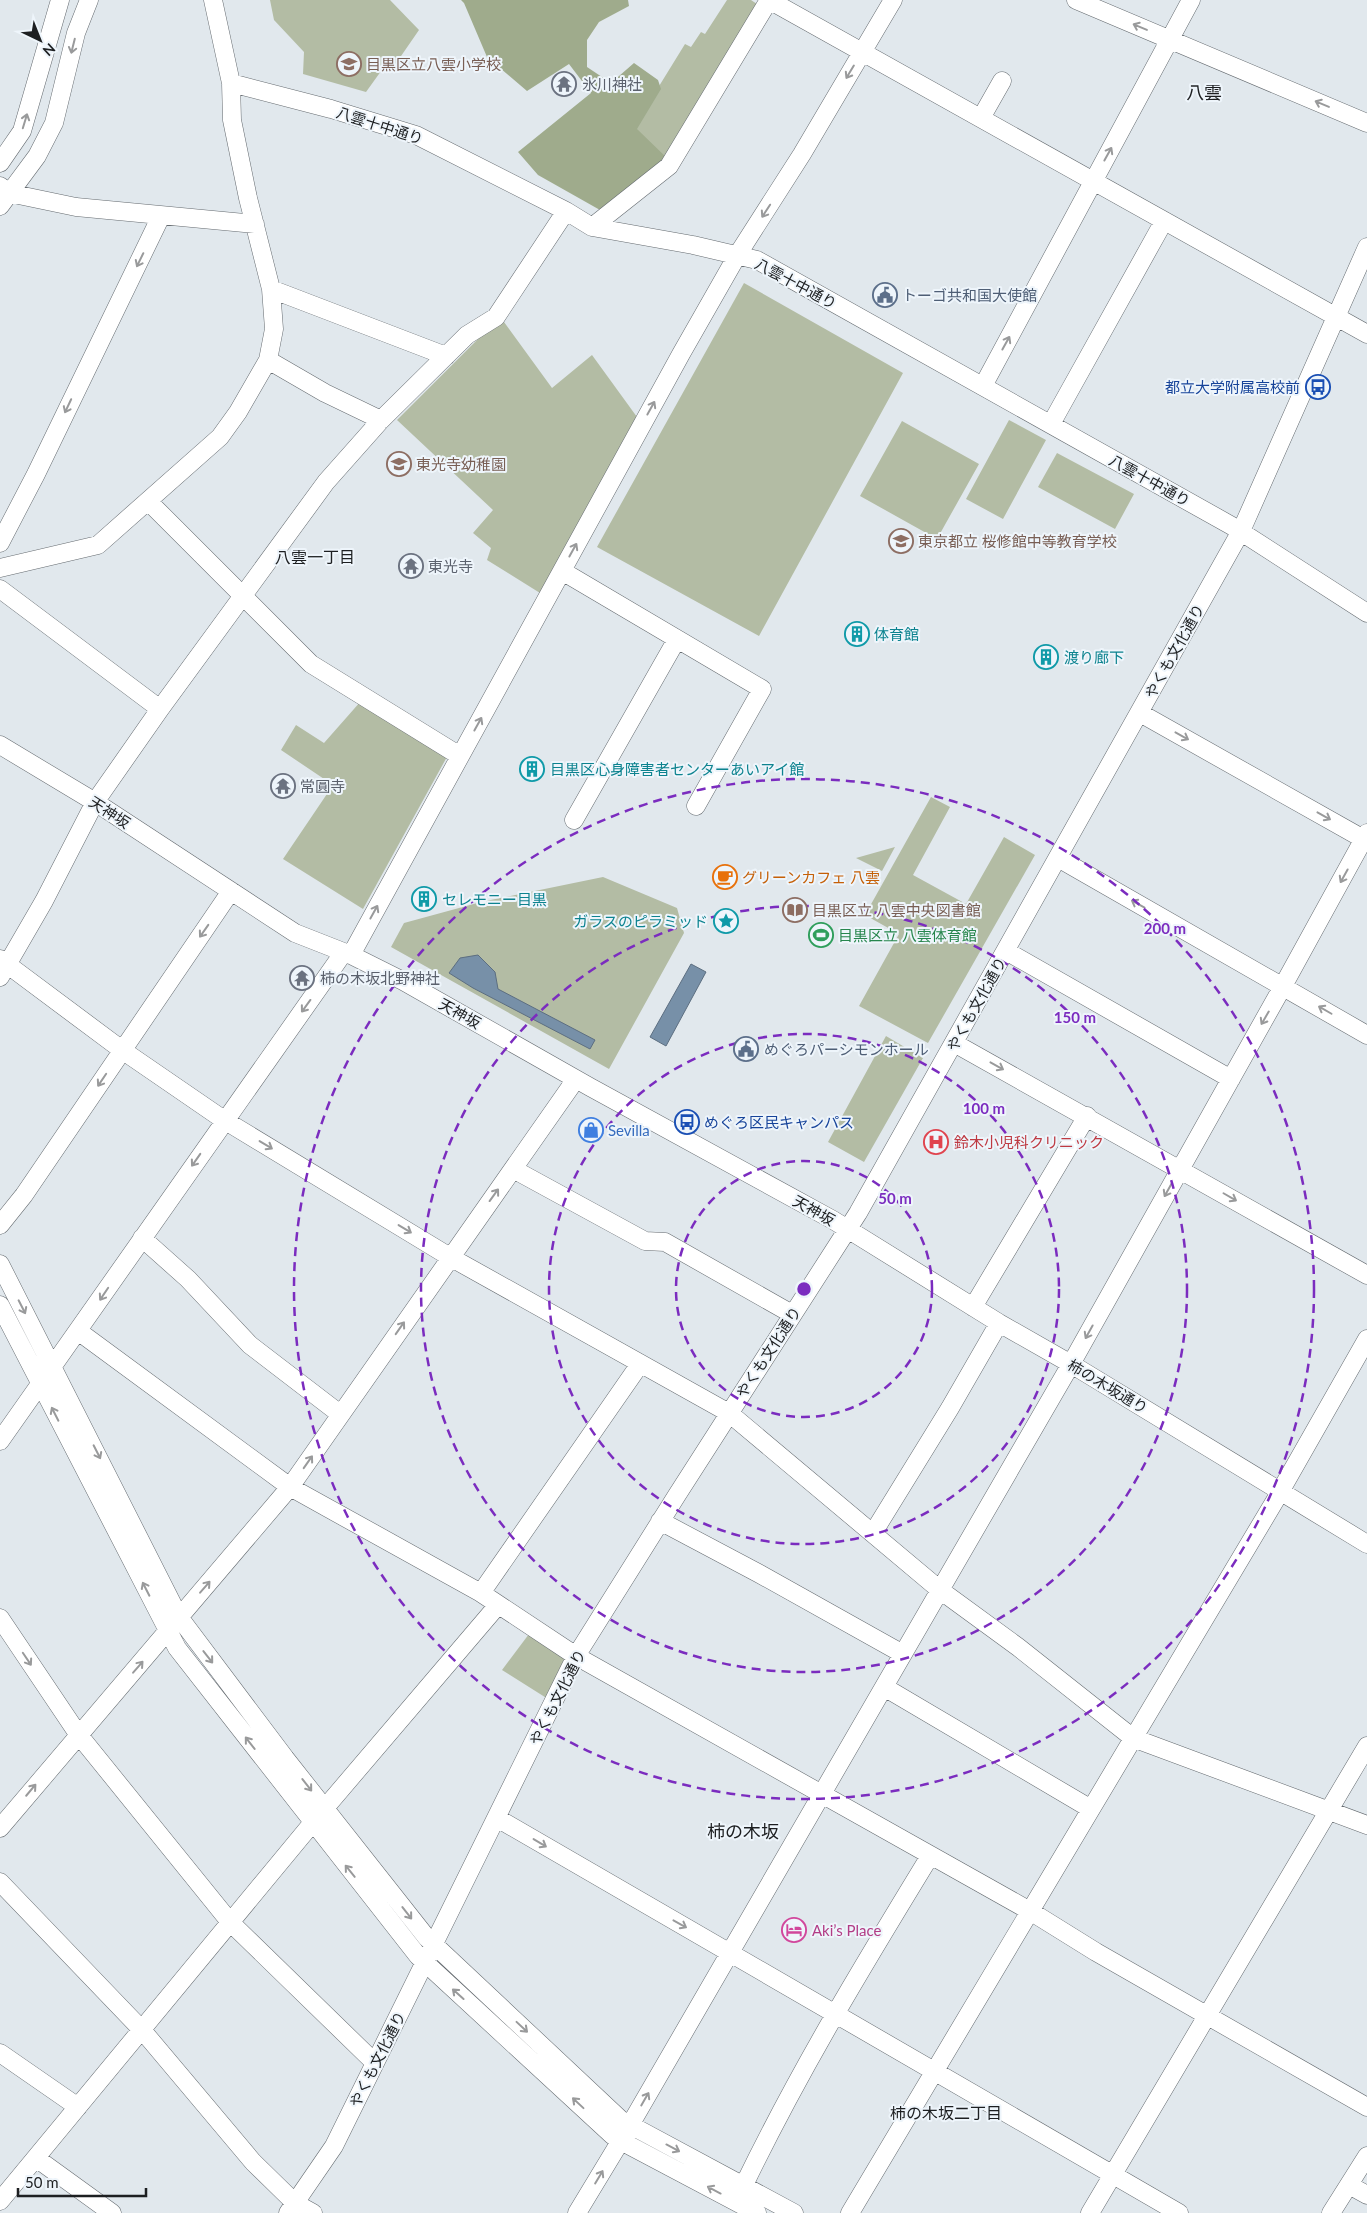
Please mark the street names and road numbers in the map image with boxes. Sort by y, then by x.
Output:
street label: 八雲十中通り [334,103,426,147]
street label: 八雲十中通り [752,254,840,312]
street label: 八雲十中通り [1106,450,1194,510]
street label: やくも文化通り [1141,601,1207,701]
street label: 天神坂 [86,792,134,832]
street label: やくも文化通り [943,954,1009,1054]
street label: 天神坂 [436,994,484,1032]
street label: 天神坂 [790,1191,838,1229]
street label: やくも文化通り [732,1303,804,1401]
street label: 柿の木坂通り [1065,1355,1151,1417]
street label: やくも文化通り [525,1646,589,1748]
street label: やくも文化通り [345,2008,409,2110]

